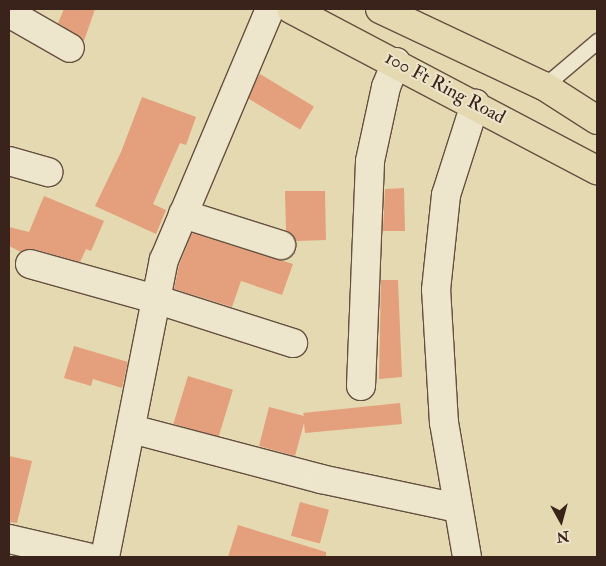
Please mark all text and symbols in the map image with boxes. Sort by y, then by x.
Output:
street label: 100 Ft Ring Road [381,47,509,129]
north arrow [536,496,586,546]
text: N [556,527,570,546]

